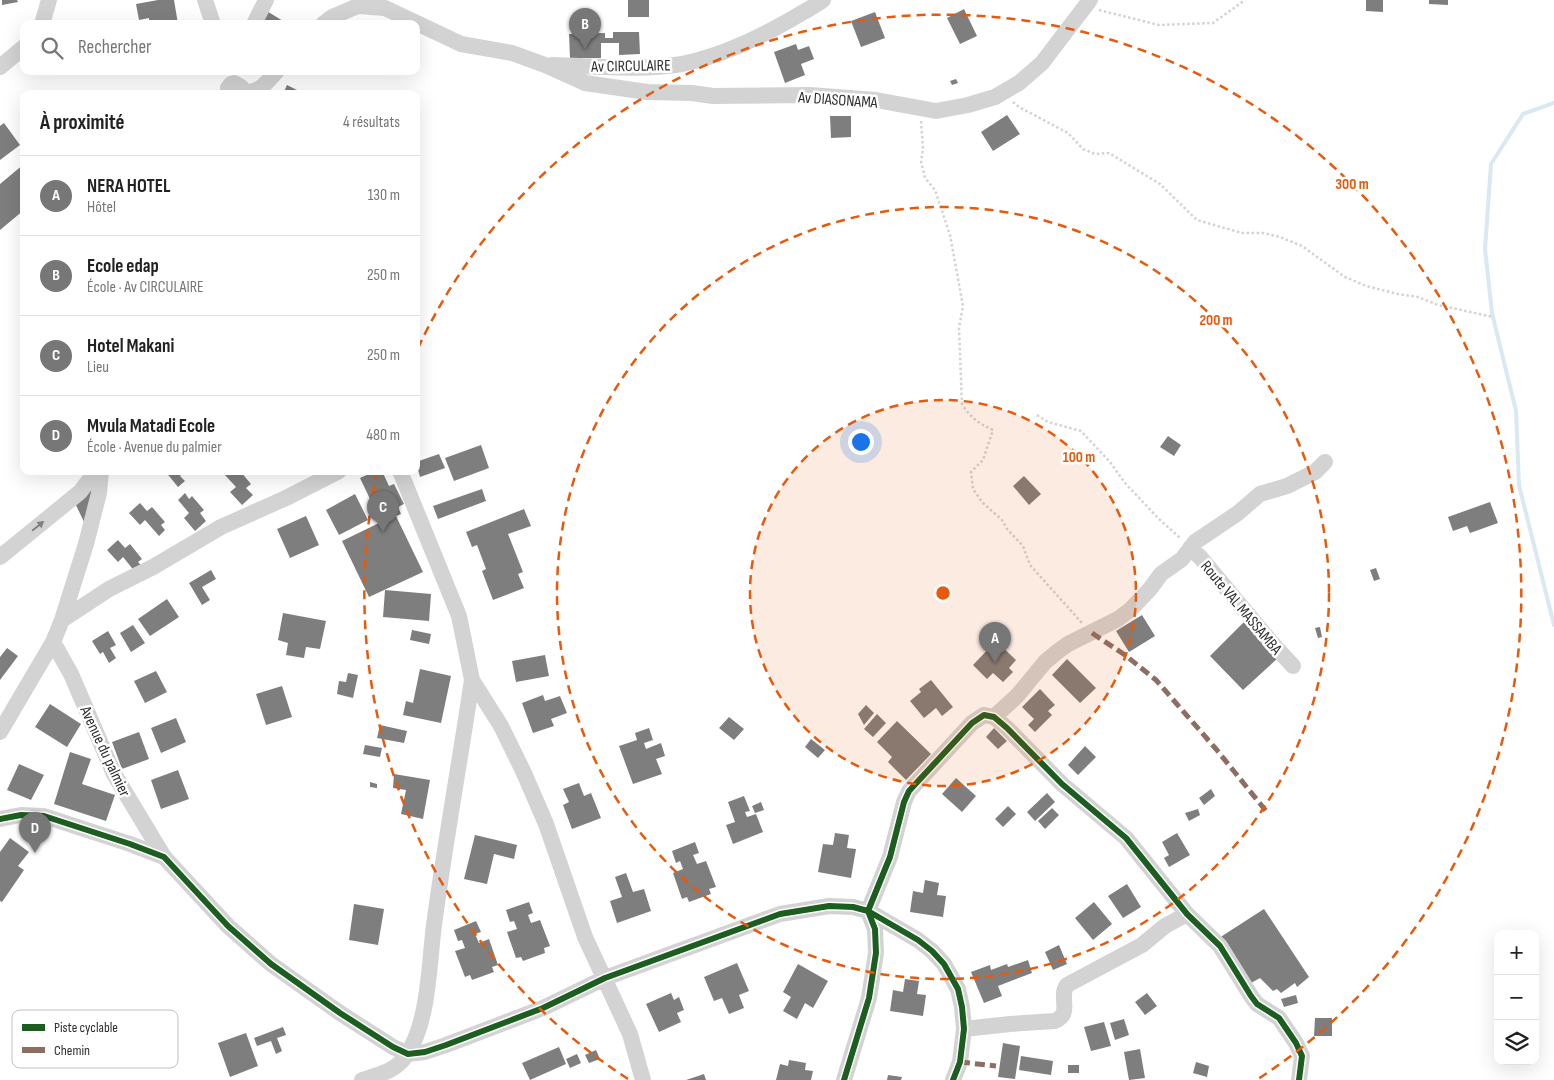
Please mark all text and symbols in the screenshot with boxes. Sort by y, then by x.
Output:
pin: B [569,8,601,49]
search box [20,20,420,75]
icon: search [38,34,66,62]
text: Rechercher [78,36,152,59]
street label: Av CIRCULAIRE [590,56,671,77]
street label: Av DIASONAMA [797,88,878,113]
text: À proximité [40,110,125,135]
text: 4 résultats [343,113,400,132]
text: NERA HOTEL [87,175,171,198]
text: 300 m [1335,175,1369,194]
text: A [52,186,60,205]
text: 130 m [368,186,400,205]
text: Hôtel [87,198,116,217]
text: Ecole edap [87,255,159,278]
text: B [52,266,60,285]
text: 250 m [367,266,400,285]
text: École · Av CIRCULAIRE [87,278,204,297]
text: 200 m [1199,311,1233,330]
text: Hotel Makani [87,335,174,358]
text: C [52,346,60,365]
text: 250 m [367,346,400,365]
text: Lieu [87,358,109,377]
text: Mvula Matadi Ecole [87,415,215,438]
text: D [52,426,60,445]
text: 480 m [366,426,400,445]
your location [848,429,874,455]
text: École · Avenue du palmier [87,438,222,457]
text: 100 m [1063,448,1095,467]
pin: C [367,491,399,532]
one-way arrow [31,521,44,532]
street label: Route VAL MASSAMBA [1196,557,1286,659]
centre of rings [934,584,952,602]
pin: A [979,622,1011,663]
street label: Avenue du palmier [75,702,134,800]
pin: D [19,812,51,853]
map controls [1494,930,1539,1065]
button: + [1494,930,1539,975]
button: − [1494,975,1539,1020]
legend [12,1010,178,1068]
text: Piste cyclable [54,1019,118,1036]
button: layers [1494,1020,1539,1065]
text: Chemin [54,1042,90,1059]

